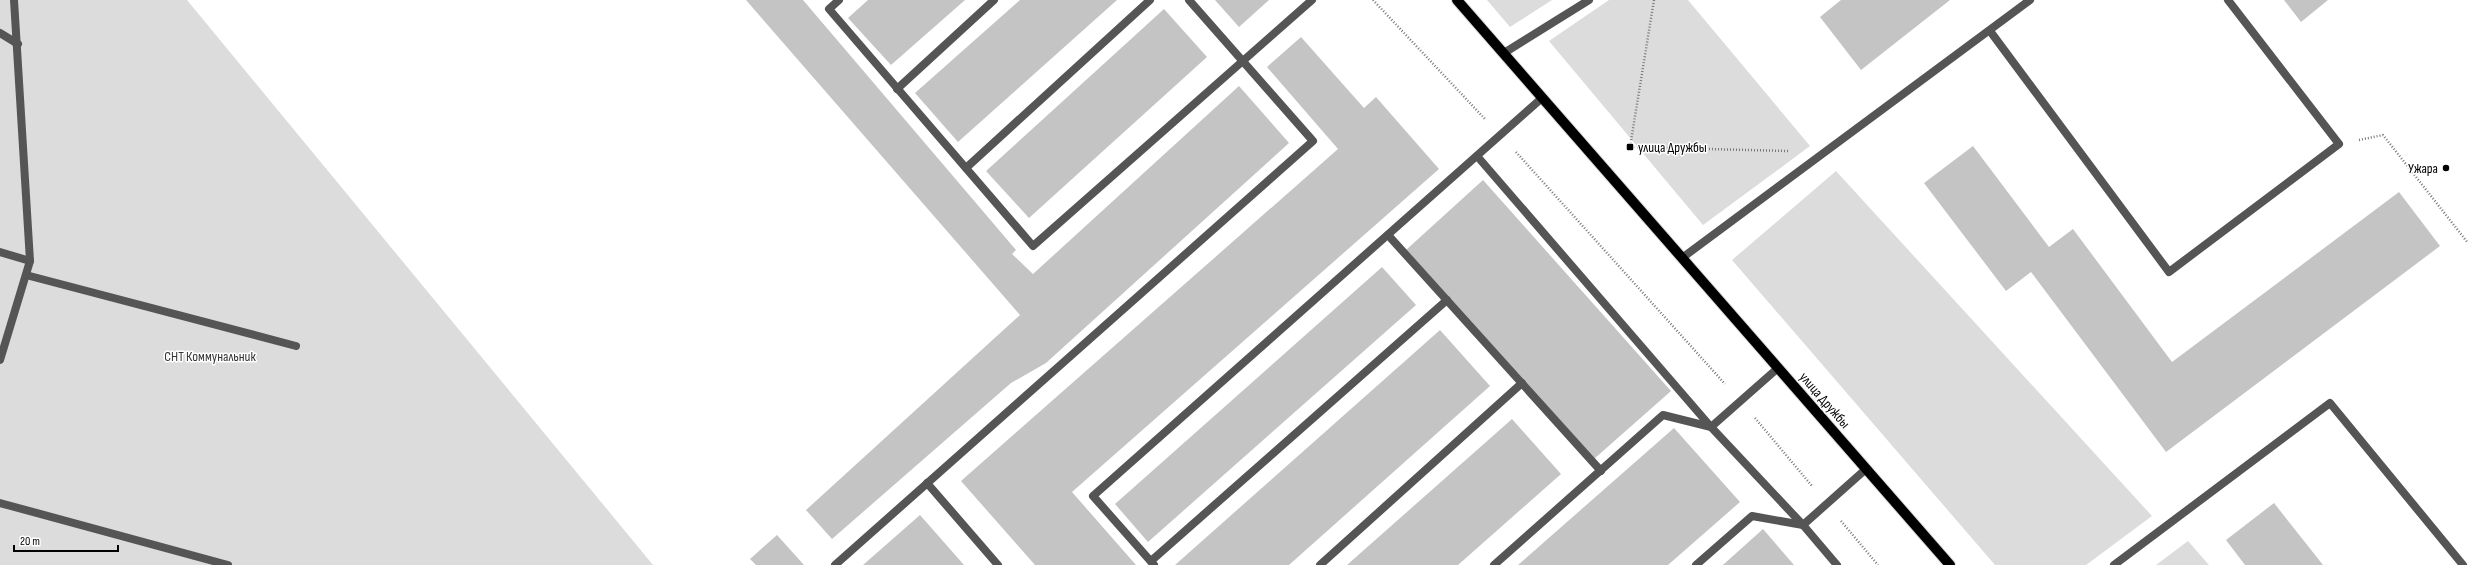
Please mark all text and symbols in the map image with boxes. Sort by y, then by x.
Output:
place label: улица Дружбы [1638,139,1707,156]
marker: улица Дружбы [1625,142,1635,152]
place label: Ужара [2408,160,2438,177]
marker: Ужара [2441,163,2451,173]
park label: СНТ Коммунальник [164,348,256,365]
street label: улица Дружбы [1796,369,1854,432]
scale bar [14,527,118,553]
text: 20 m [20,534,40,549]

